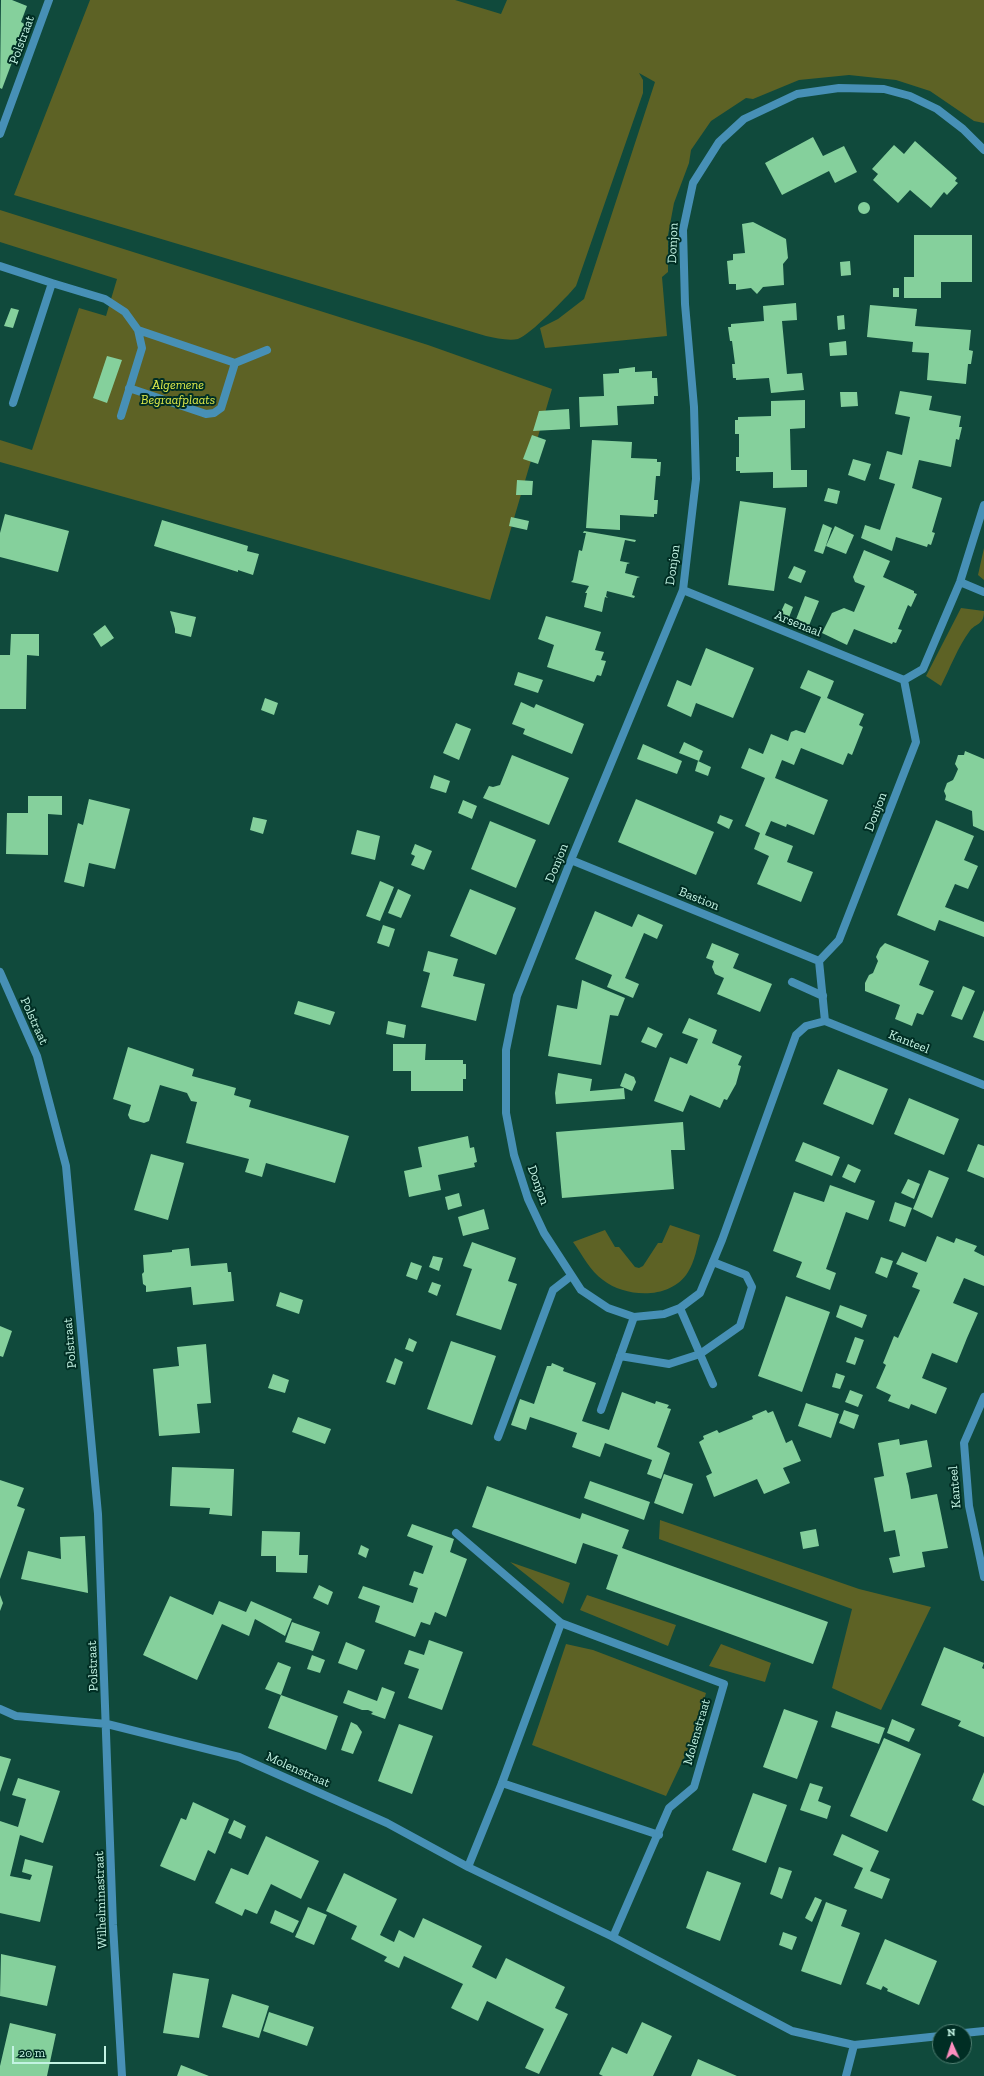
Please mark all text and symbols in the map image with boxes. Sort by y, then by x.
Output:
street label: Polstraat [6,14,38,66]
street label: Donjon [664,222,682,264]
park label: Algemene Begraafplaats [141,377,215,408]
street label: Donjon [662,544,684,586]
street label: Arsenaal [772,608,824,640]
street label: Donjon [861,790,891,834]
street label: Donjon [542,841,572,885]
street label: Bastion [676,884,722,914]
street label: Polstraat [17,995,51,1047]
street label: Kanteel [886,1027,932,1057]
street label: Donjon [524,1163,552,1207]
street label: Polstraat [60,1317,80,1369]
street label: Kanteel [945,1465,965,1509]
street label: Polstraat [84,1640,102,1692]
street label: Molenstraat [680,1697,714,1767]
street label: Molenstraat [264,1749,332,1791]
street label: Wilhelminastraat [91,1851,111,1949]
north arrow [932,2024,972,2064]
text: N [947,2026,956,2039]
scale bar [14,2038,108,2064]
text: 20 m [19,2046,45,2060]

